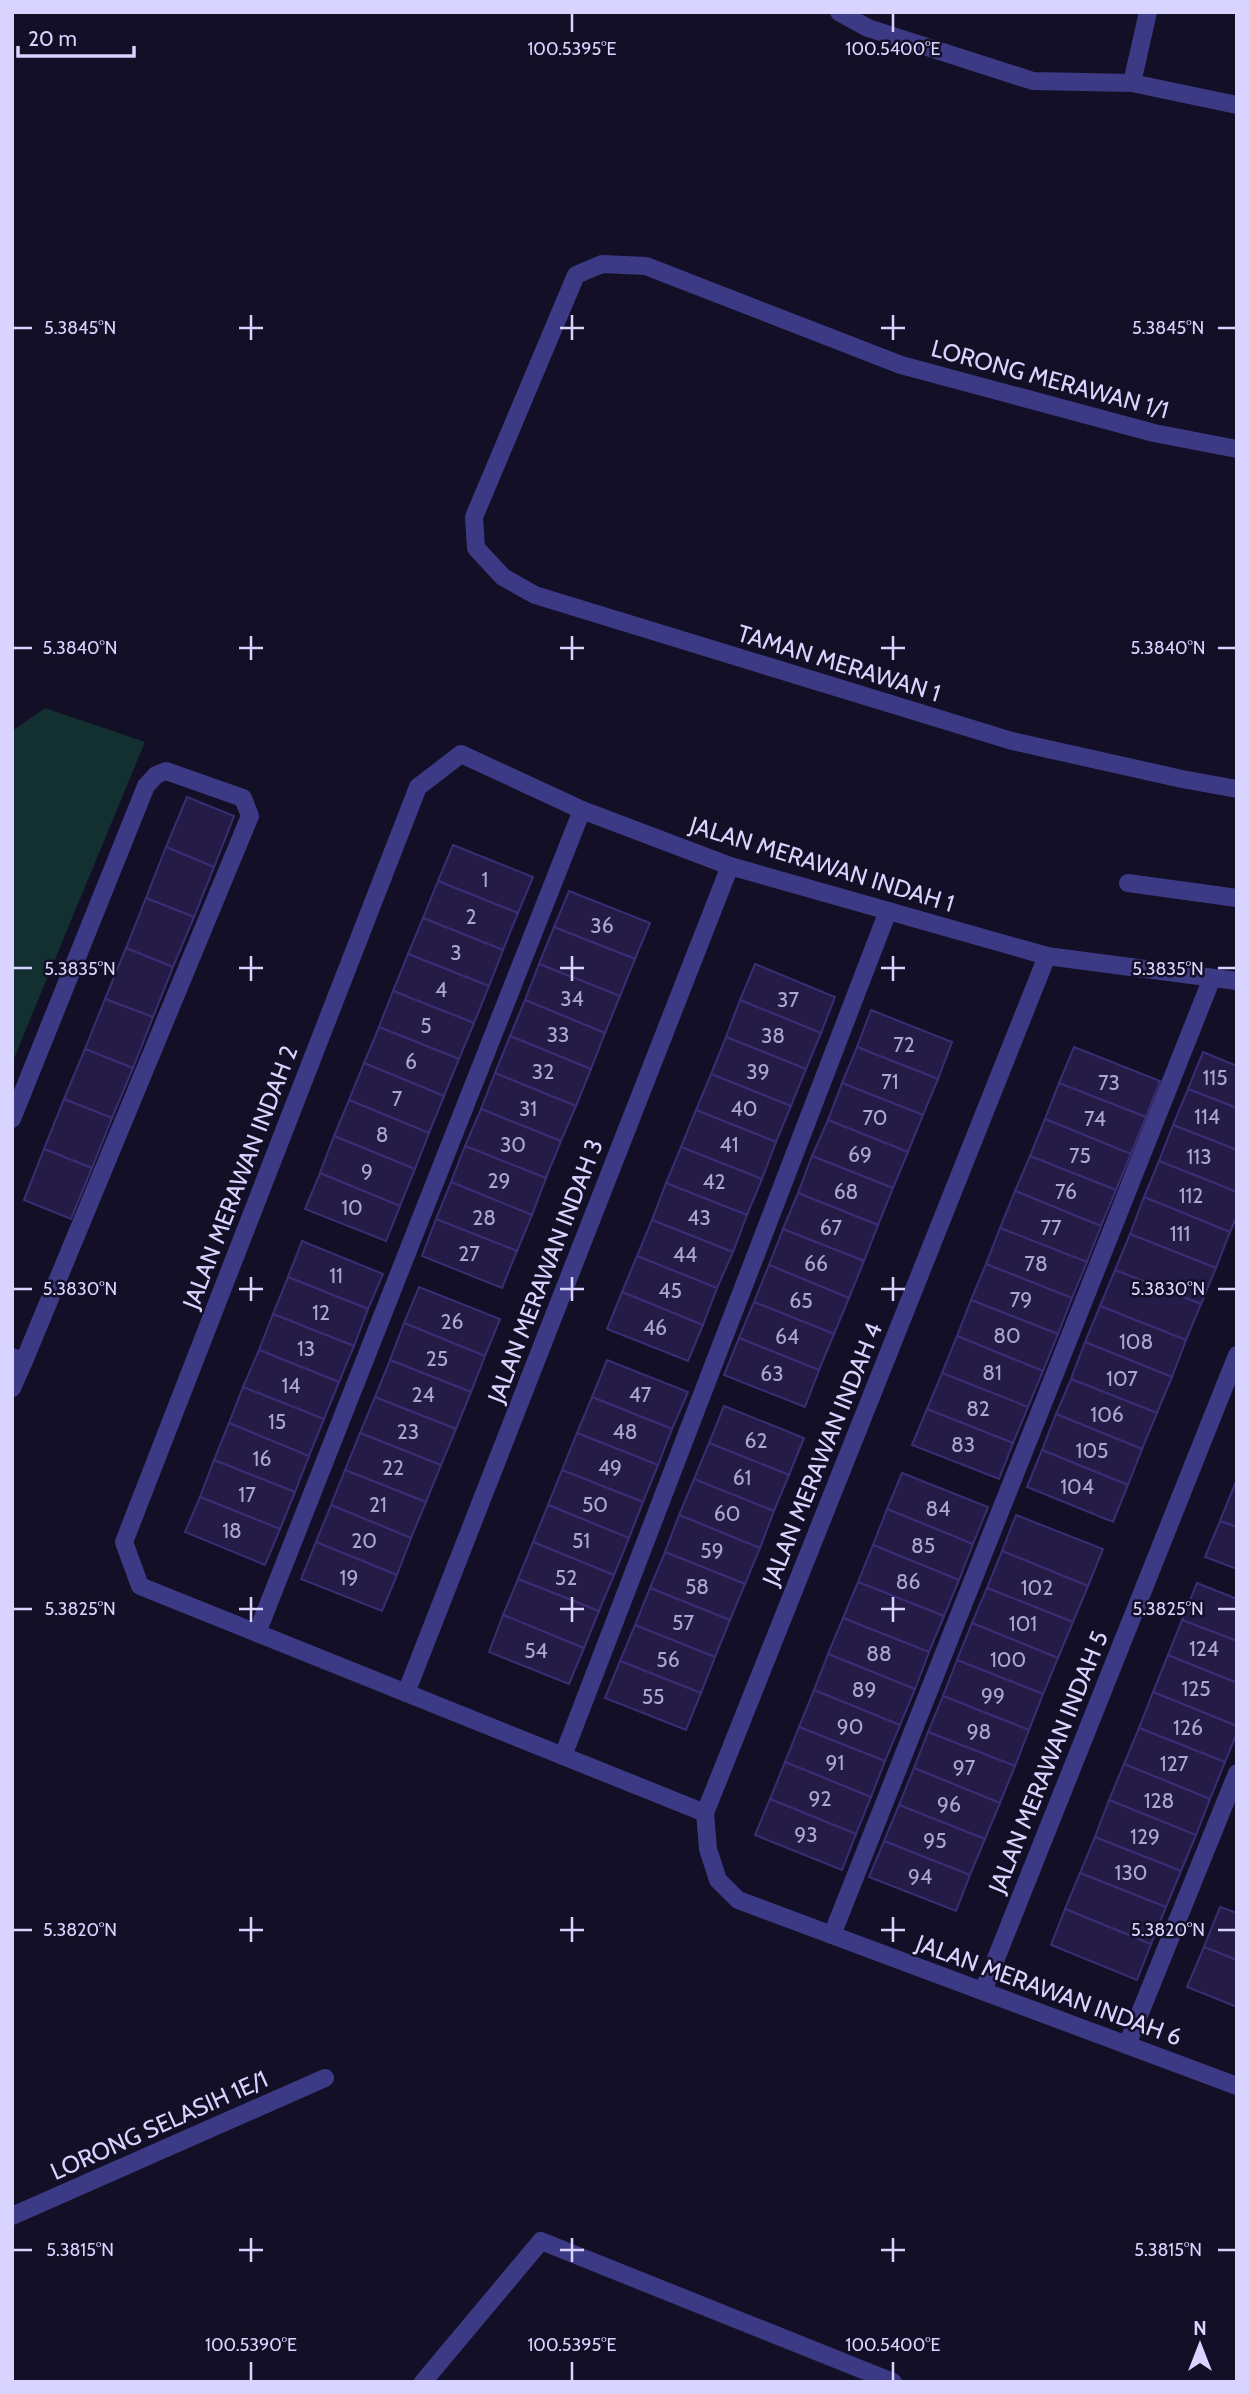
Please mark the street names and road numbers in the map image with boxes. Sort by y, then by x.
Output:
street label: LORONG MERAWAN 1/1 [928,333,1172,425]
street label: TAMAN MERAWAN 1 [734,618,944,708]
street label: JALAN MERAWAN INDAH 1 [685,810,958,918]
street label: JALAN MERAWAN INDAH 2 [176,1041,304,1314]
street label: JALAN MERAWAN INDAH 3 [481,1135,609,1408]
street label: JALAN MERAWAN INDAH 4 [756,1318,888,1591]
street label: JALAN MERAWAN INDAH 5 [982,1627,1114,1898]
street label: JALAN MERAWAN INDAH 6 [911,1928,1186,2052]
street label: LORONG SELASIH 1E/1 [46,2064,272,2186]

